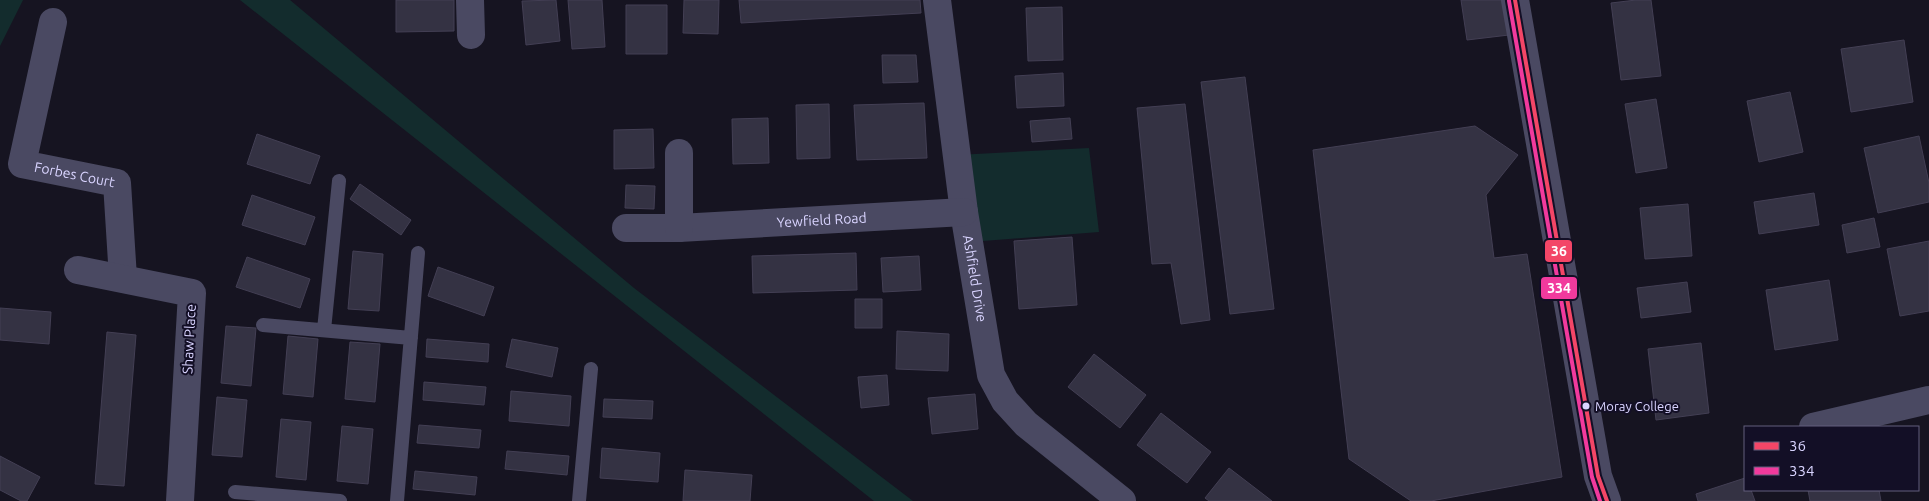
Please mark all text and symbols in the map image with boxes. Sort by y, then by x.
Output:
street label: Forbes Court [33,159,117,190]
street label: Yewfield Road [776,209,867,230]
street label: Ashfield Drive [960,234,990,323]
line badge: 36 [1544,239,1573,263]
text: 36 [1551,243,1567,259]
line badge: 334 [1540,276,1578,300]
text: 334 [1547,280,1571,296]
street label: Shaw Place [179,304,199,374]
place label: Moray College [1595,399,1679,413]
marker: Moray College [1581,401,1591,411]
legend [1744,426,1919,491]
text: 36 [1789,437,1806,454]
text: 334 [1789,462,1814,479]

